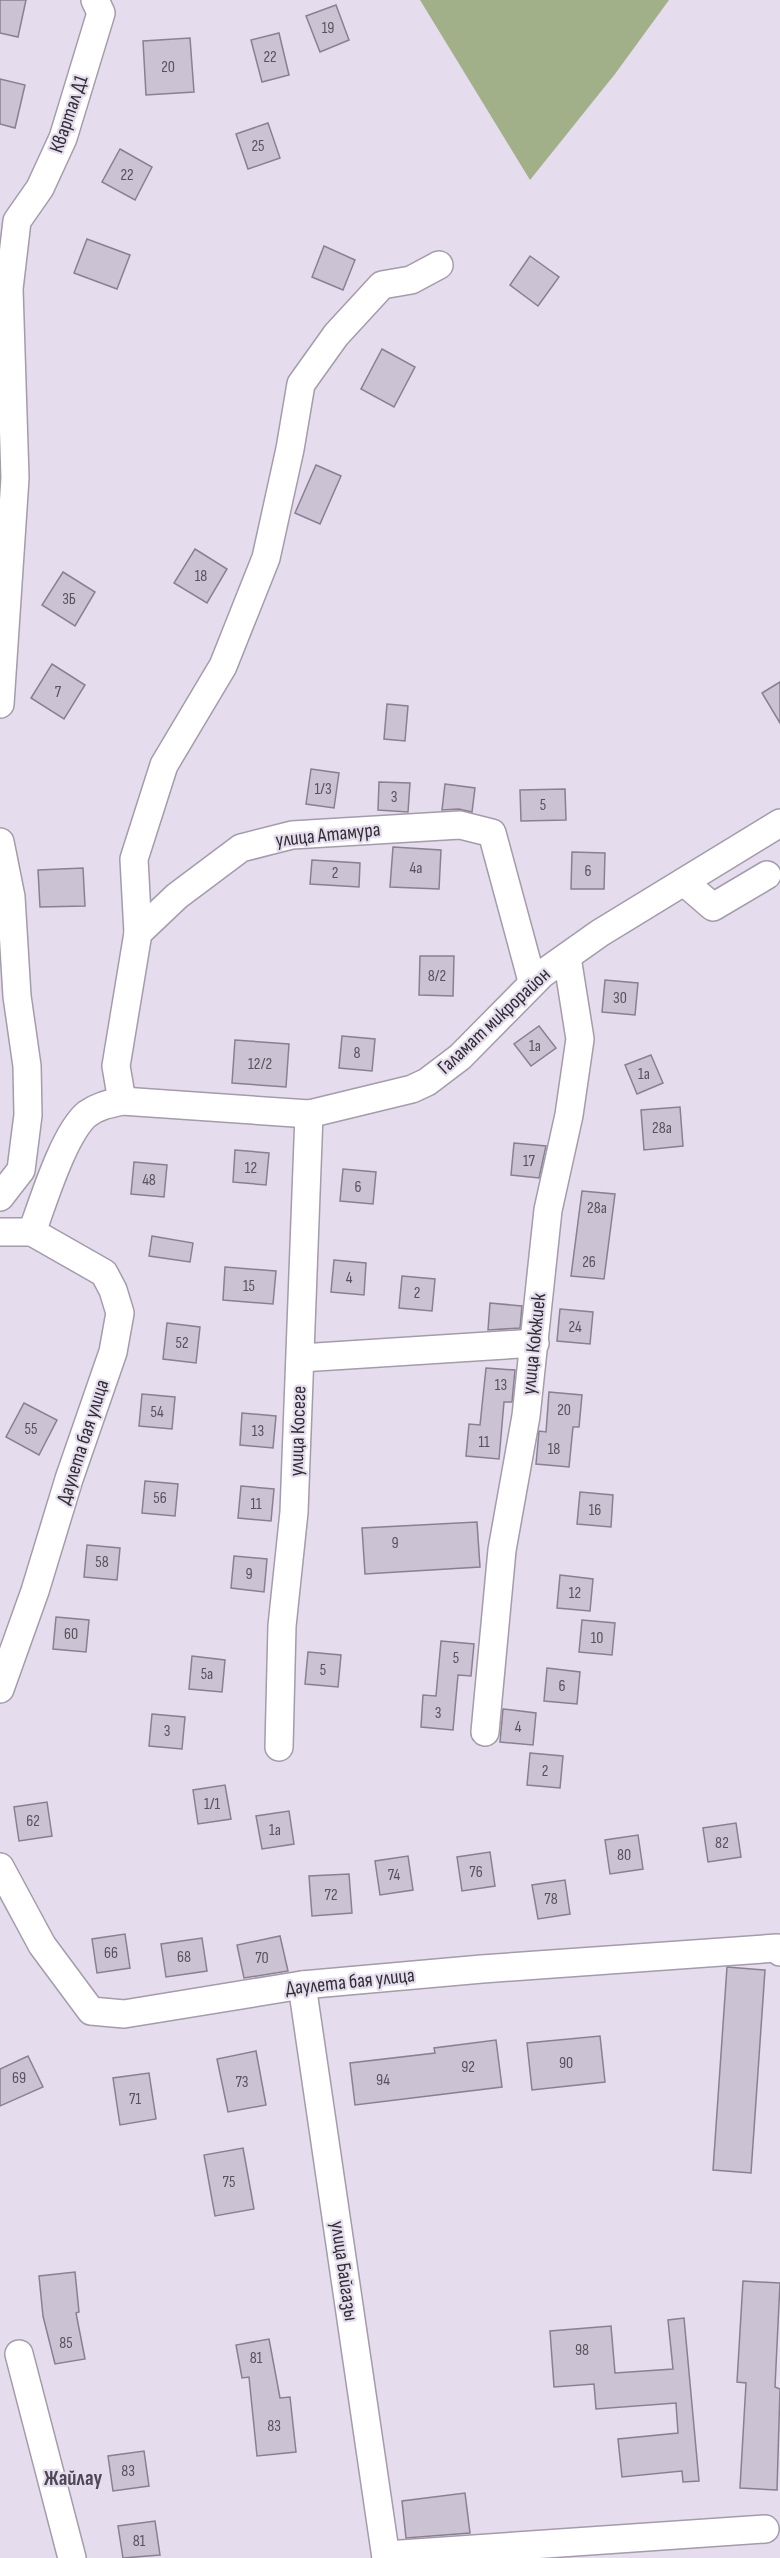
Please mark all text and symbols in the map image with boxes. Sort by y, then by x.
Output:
house number: 19 [322,19,334,38]
house number: 22 [263,48,277,67]
house number: 20 [161,58,175,77]
street label: Квартал Д1 [45,72,93,156]
house number: 25 [251,137,265,156]
house number: 22 [120,166,134,185]
house number: 18 [195,567,207,586]
house number: 3Б [62,590,76,609]
house number: 7 [55,683,62,702]
house number: 1/3 [314,780,332,799]
house number: 3 [391,788,397,807]
house number: 5 [540,796,546,815]
street label: улица Атамура [274,818,382,852]
house number: 4а [410,859,422,878]
house number: 6 [584,862,592,881]
house number: 2 [332,864,338,883]
street label: Галамат микрорайон [433,963,555,1079]
house number: 8/2 [428,967,446,986]
house number: 30 [613,989,627,1008]
house number: 1а [529,1037,541,1056]
house number: 8 [353,1044,361,1063]
house number: 12/2 [248,1055,272,1074]
house number: 1а [638,1065,650,1084]
house number: 28а [652,1119,672,1138]
house number: 17 [523,1152,536,1171]
house number: 12 [245,1159,257,1178]
house number: 48 [142,1171,156,1190]
house number: 6 [354,1178,362,1197]
house number: 28а [587,1199,607,1218]
house number: 26 [582,1253,596,1272]
house number: 4 [346,1269,353,1288]
house number: 15 [243,1277,255,1296]
house number: 2 [414,1284,420,1303]
street label: улица Кокжиек [517,1292,551,1396]
house number: 24 [568,1318,582,1337]
house number: 52 [175,1334,189,1353]
house number: 13 [495,1376,507,1395]
street label: Даулета бая улица [52,1377,114,1507]
street label: улица Косеге [284,1385,312,1477]
house number: 20 [557,1401,571,1420]
house number: 54 [150,1403,164,1422]
house number: 55 [25,1420,37,1439]
house number: 13 [252,1422,264,1441]
house number: 11 [478,1433,490,1452]
house number: 18 [548,1440,560,1459]
house number: 56 [153,1489,167,1508]
house number: 11 [250,1495,262,1514]
house number: 16 [589,1501,601,1520]
house number: 9 [391,1534,399,1553]
house number: 58 [95,1553,109,1572]
house number: 9 [245,1565,253,1584]
house number: 12 [569,1584,581,1603]
house number: 60 [64,1625,78,1644]
house number: 10 [591,1629,603,1648]
house number: 5 [453,1649,459,1668]
house number: 5 [320,1661,326,1680]
house number: 5а [201,1665,213,1684]
house number: 6 [558,1677,566,1696]
house number: 3 [435,1704,441,1723]
house number: 4 [515,1718,522,1737]
house number: 3 [164,1722,170,1741]
house number: 2 [542,1762,548,1781]
house number: 1/1 [204,1795,220,1814]
house number: 62 [26,1812,40,1831]
house number: 1а [269,1821,281,1840]
house number: 82 [715,1834,729,1853]
house number: 80 [617,1846,631,1865]
house number: 76 [469,1863,483,1882]
house number: 74 [388,1866,400,1885]
house number: 72 [325,1886,337,1905]
house number: 78 [544,1890,558,1909]
house number: 66 [104,1944,118,1963]
house number: 68 [177,1948,191,1967]
house number: 70 [255,1949,269,1968]
street label: Даулета бая улица [284,1963,416,2001]
house number: 90 [559,2054,573,2073]
house number: 92 [461,2058,475,2077]
house number: 69 [12,2069,26,2088]
house number: 94 [376,2071,390,2090]
house number: 73 [235,2073,249,2092]
house number: 71 [129,2090,141,2109]
house number: 75 [223,2173,235,2192]
street label: улица Байгазы [325,2220,363,2322]
house number: 85 [59,2334,73,2353]
house number: 98 [575,2341,589,2360]
house number: 81 [250,2349,263,2368]
house number: 83 [267,2417,281,2436]
house number: 83 [121,2462,135,2481]
district label: Жайлау [44,2466,103,2491]
house number: 81 [133,2532,146,2551]

